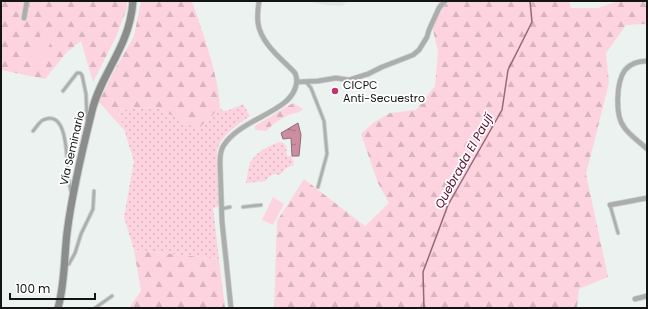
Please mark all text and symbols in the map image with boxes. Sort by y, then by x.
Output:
place label: CICPC Anti-Secuestro [343,77,425,106]
marker: CICPC Anti-Secuestro [330,86,340,96]
street label: Vía Seminario [56,109,88,187]
water label: Quebrada El Paují [430,109,497,211]
scale bar [10,275,95,301]
text: 100 m [16,280,50,297]

